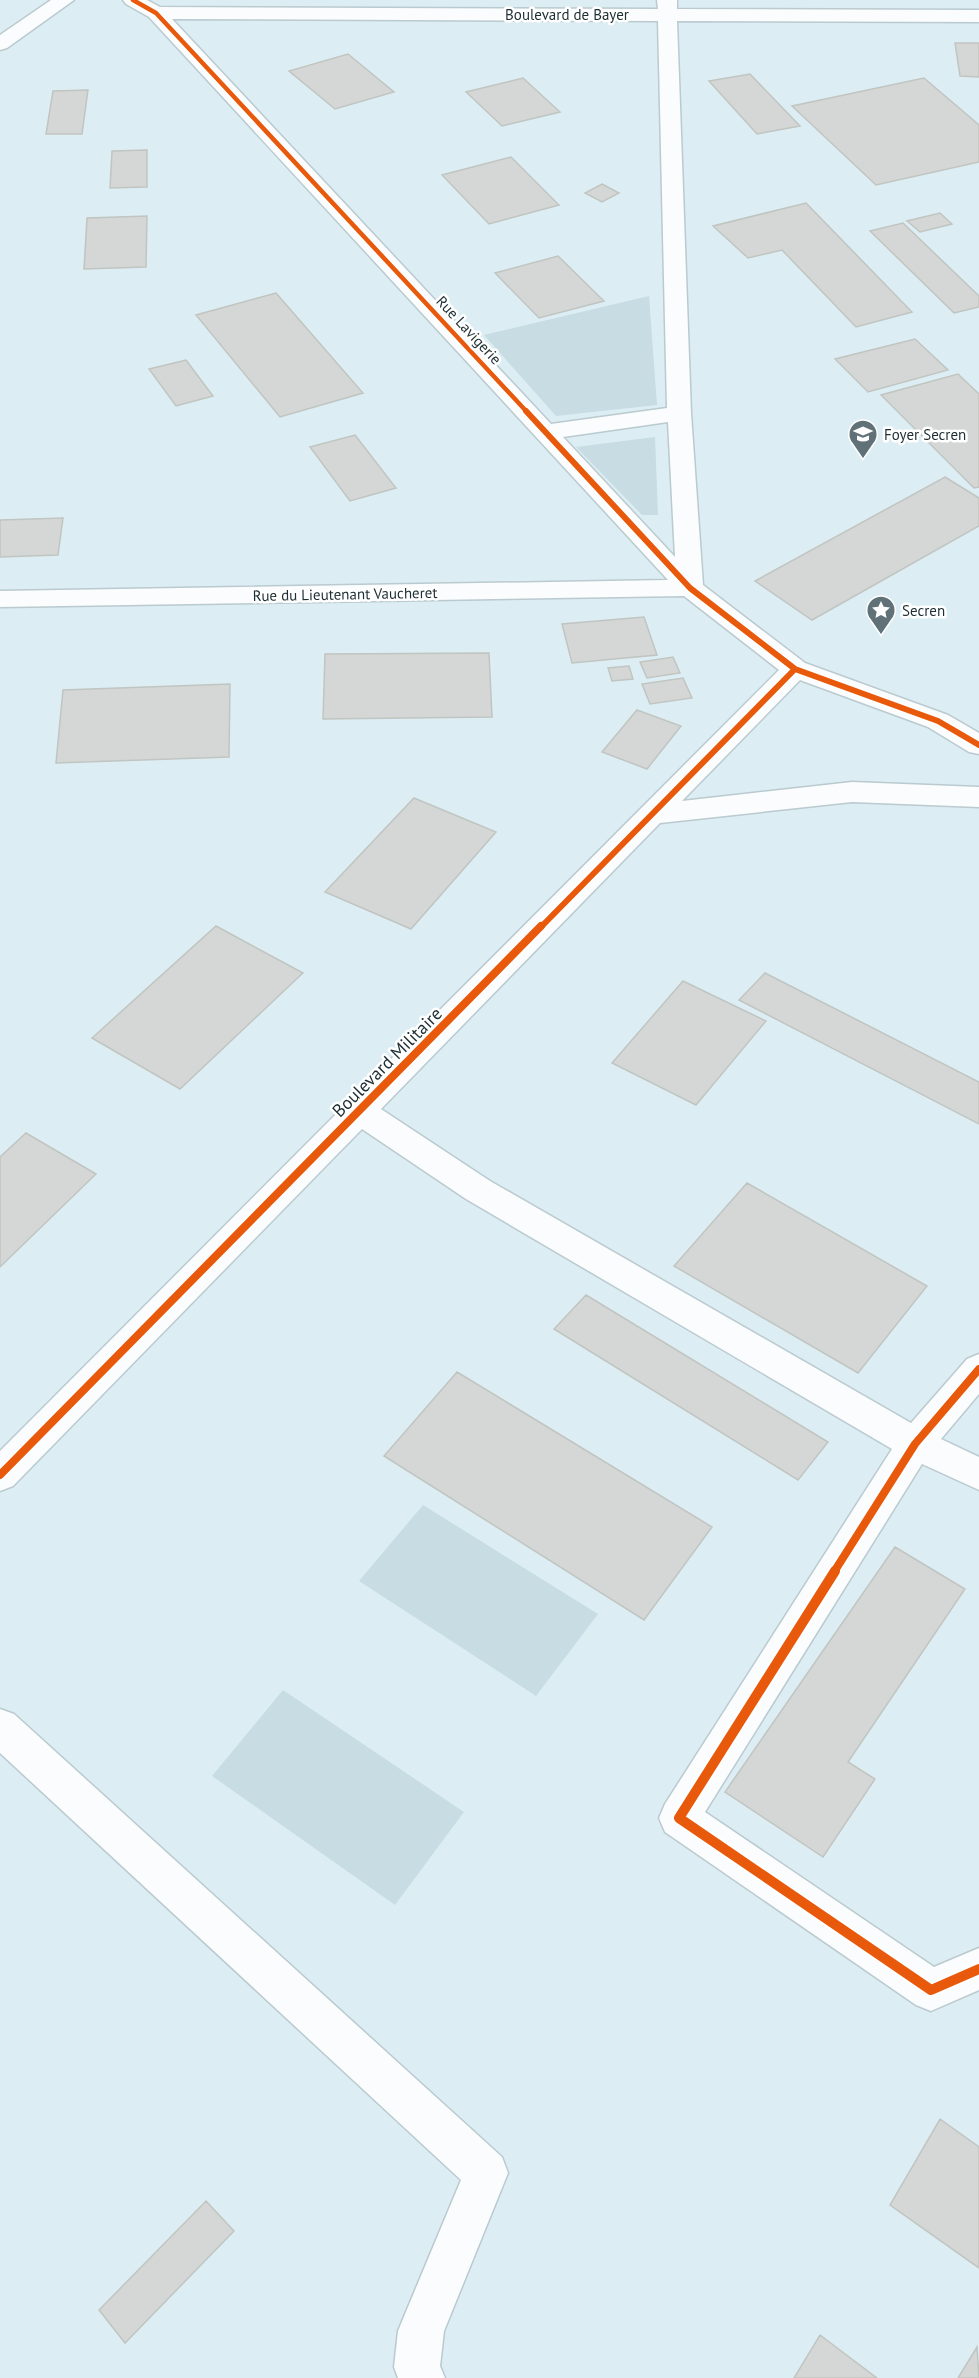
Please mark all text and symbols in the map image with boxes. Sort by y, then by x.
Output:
street label: Boulevard de Bayer [505,5,629,24]
street label: Rue Lavigerie [432,292,506,368]
school or university icon: Foyer Secren [847,418,879,460]
place label: Foyer Secren [884,425,966,444]
street label: Rue du Lieutenant Vaucheret [252,583,438,605]
place icon: Secren [865,594,897,636]
place label: Secren [902,601,945,620]
street label: Boulevard Militaire [327,1002,447,1122]

